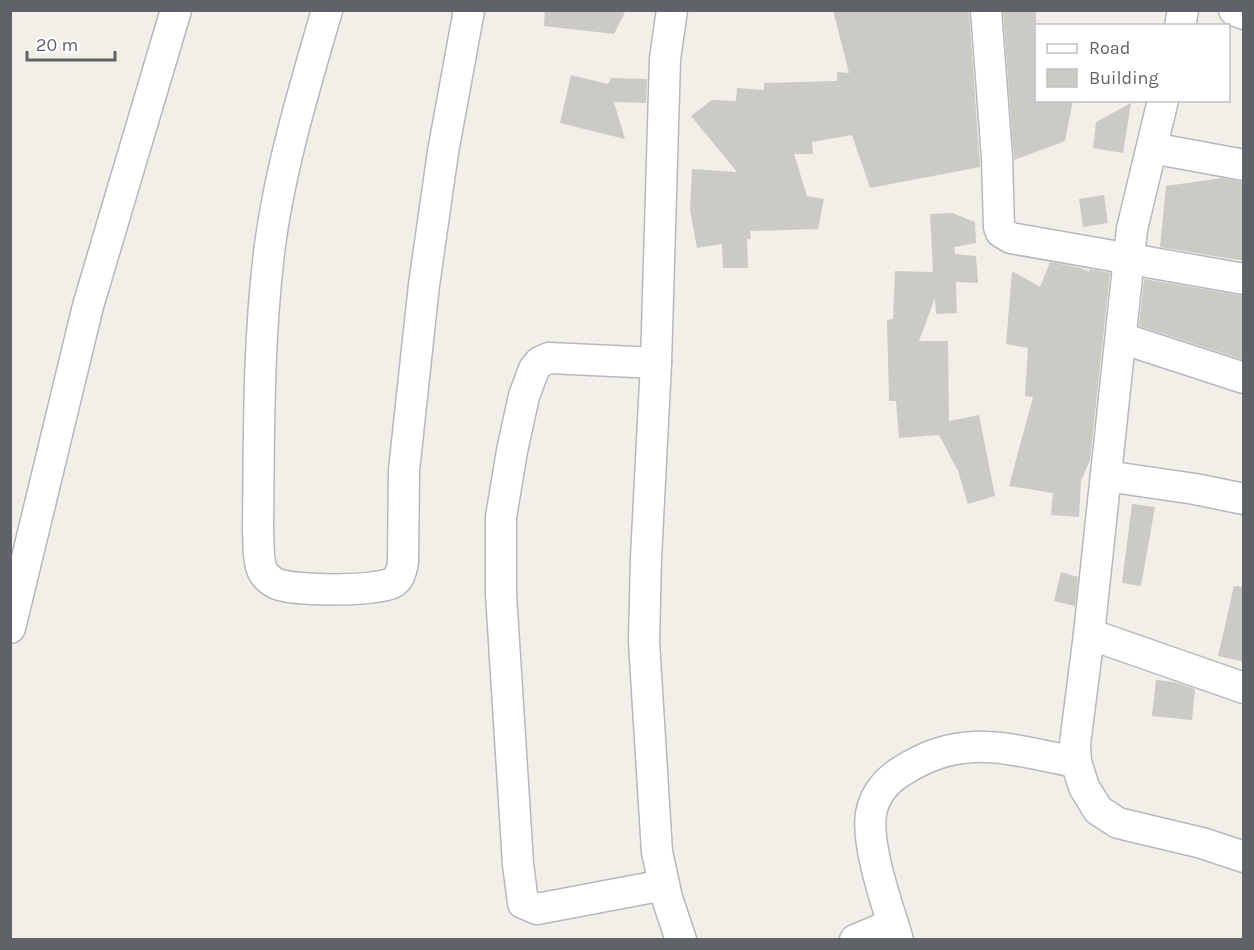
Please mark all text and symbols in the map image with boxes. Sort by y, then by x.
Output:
scale bar [27,24,116,62]
legend [1035,24,1230,102]
text: 20 m [36,34,78,56]
text: Road [1089,37,1130,59]
text: Building [1089,67,1159,89]

